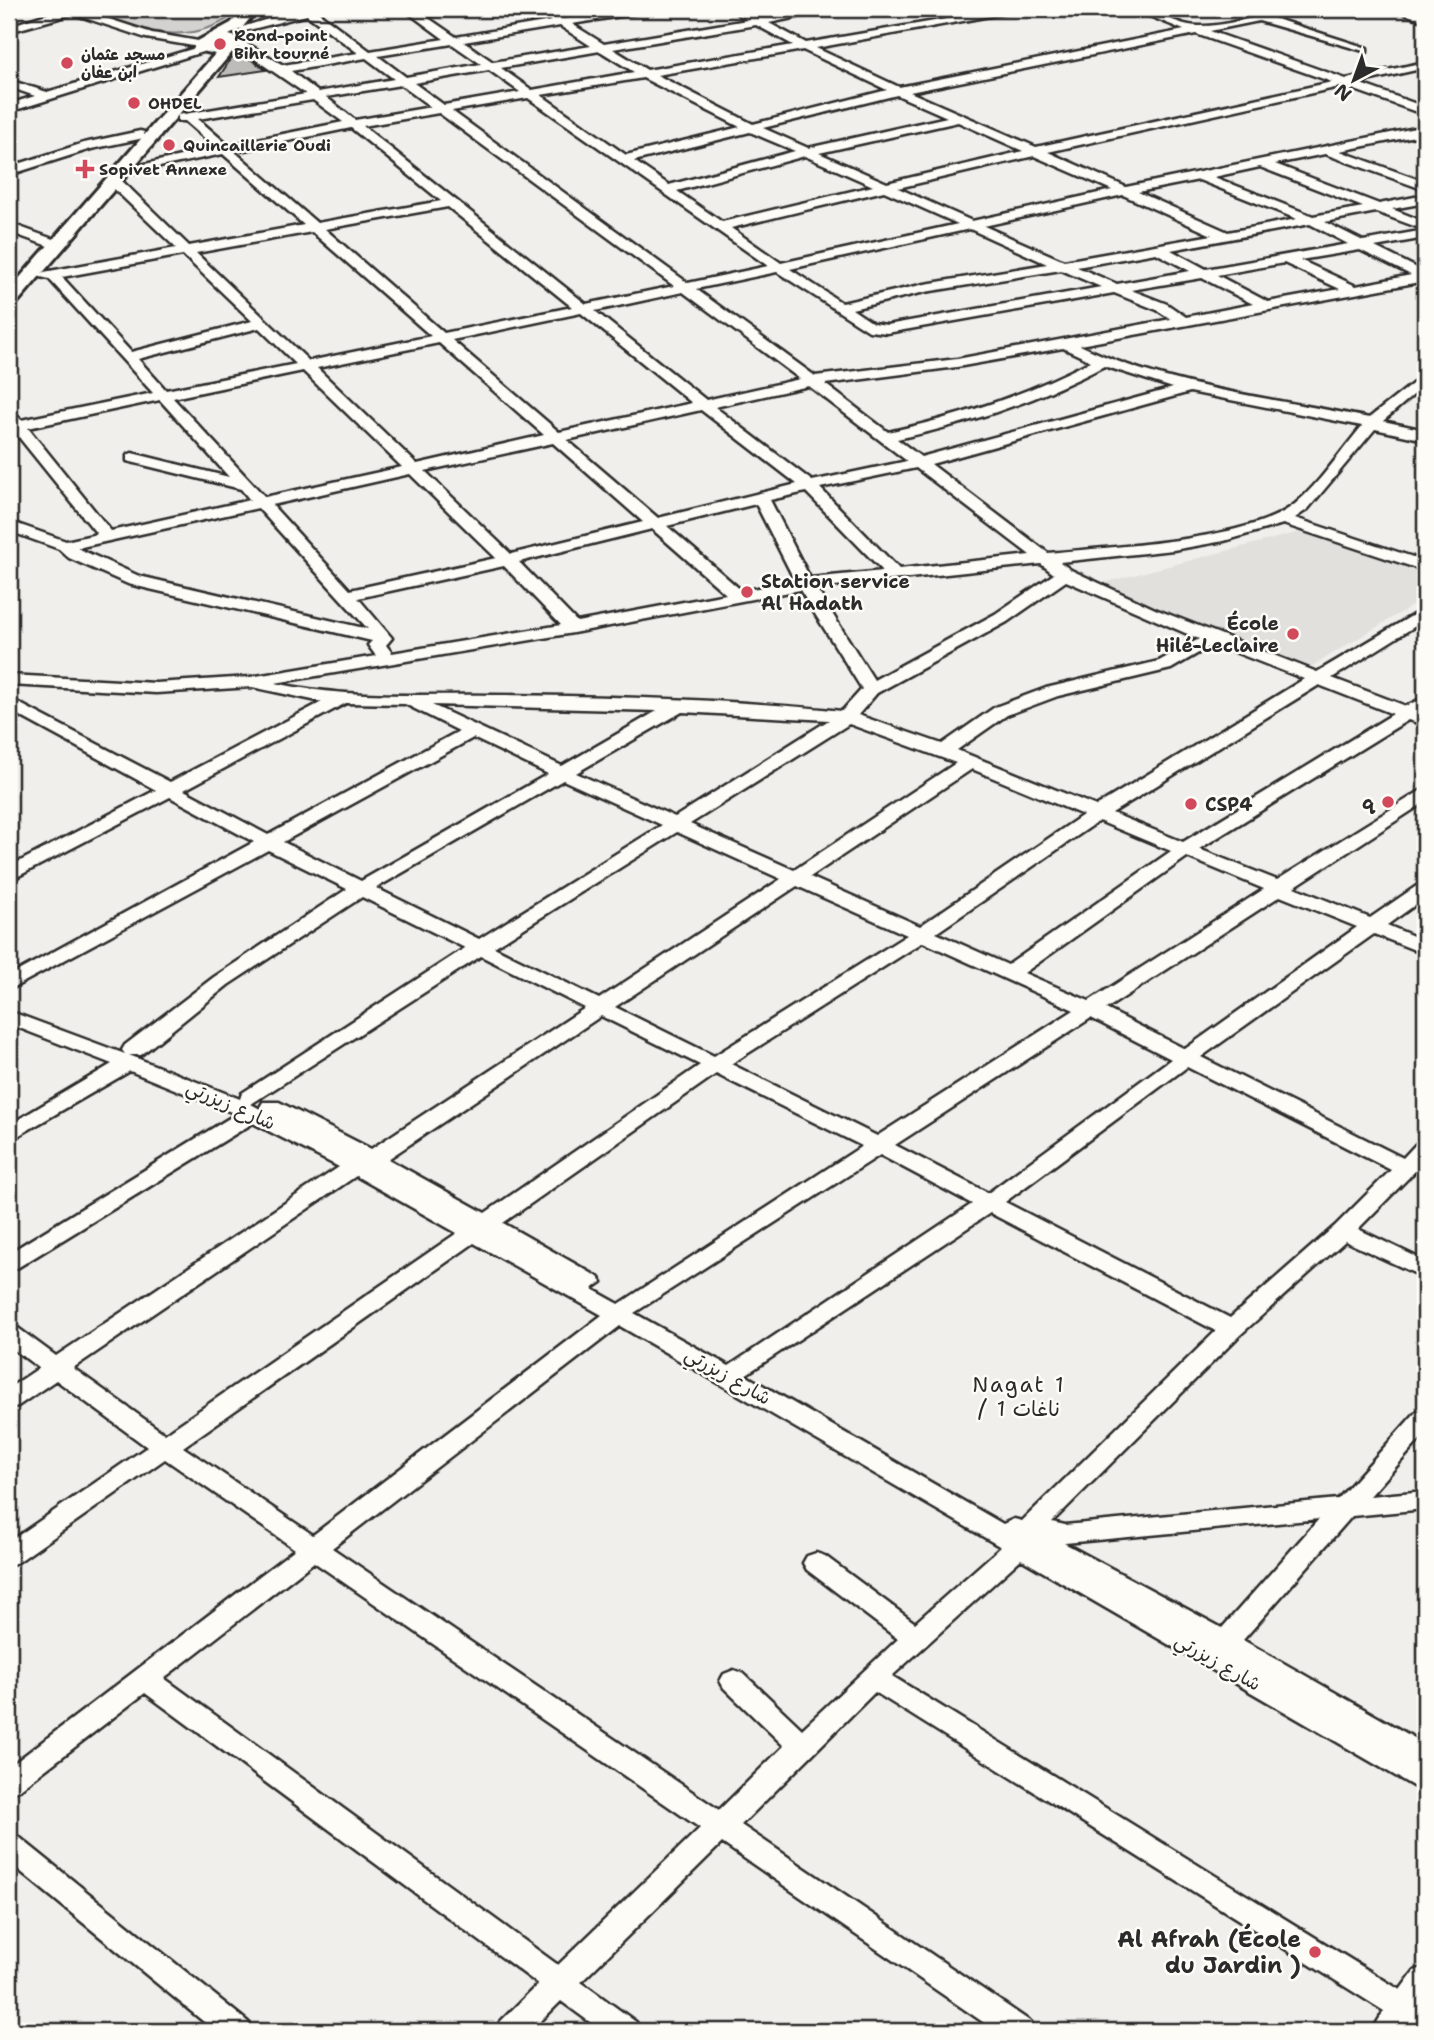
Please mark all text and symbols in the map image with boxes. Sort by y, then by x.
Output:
place label: Rond-point Bihr tourné [234,25,330,64]
marker: Rond-point Bihr tourné [212,36,228,52]
place label: مسجد عثمان ابن عفان [81,44,165,83]
north arrow [1318,46,1388,116]
marker: مسجد عثمان ابن عفان [59,55,75,71]
text: N [1329,78,1357,107]
place label: OHDEL [148,93,202,114]
marker: OHDEL [126,95,142,111]
place label: Quincaillerie Oudi [183,135,331,156]
marker: Quincaillerie Oudi [161,137,177,153]
place label: Sopivet Annexe [99,159,227,180]
marker: Sopivet Annexe [77,161,93,177]
place label: Station service Al Hadath [761,569,910,616]
marker: Station service Al Hadath [739,584,755,600]
place label: École Hilé-Leclaire [1156,610,1279,658]
marker: École Hilé-Leclaire [1285,626,1301,642]
place label: q [1362,790,1376,815]
place label: CSP4 [1205,792,1253,817]
marker: q [1380,794,1396,810]
marker: CSP4 [1183,796,1199,812]
street label: شارع زيزرتي [181,1074,280,1139]
street label: شارع زيزرتي [679,1341,775,1414]
district label: Nagat 1 / ناغات 1 [972,1371,1066,1423]
street label: شارع زيزرتي [1169,1627,1265,1700]
place label: Al Afrah (École du Jardin ) [1117,1923,1301,1980]
marker: Al Afrah (École du Jardin ) [1307,1944,1323,1960]

